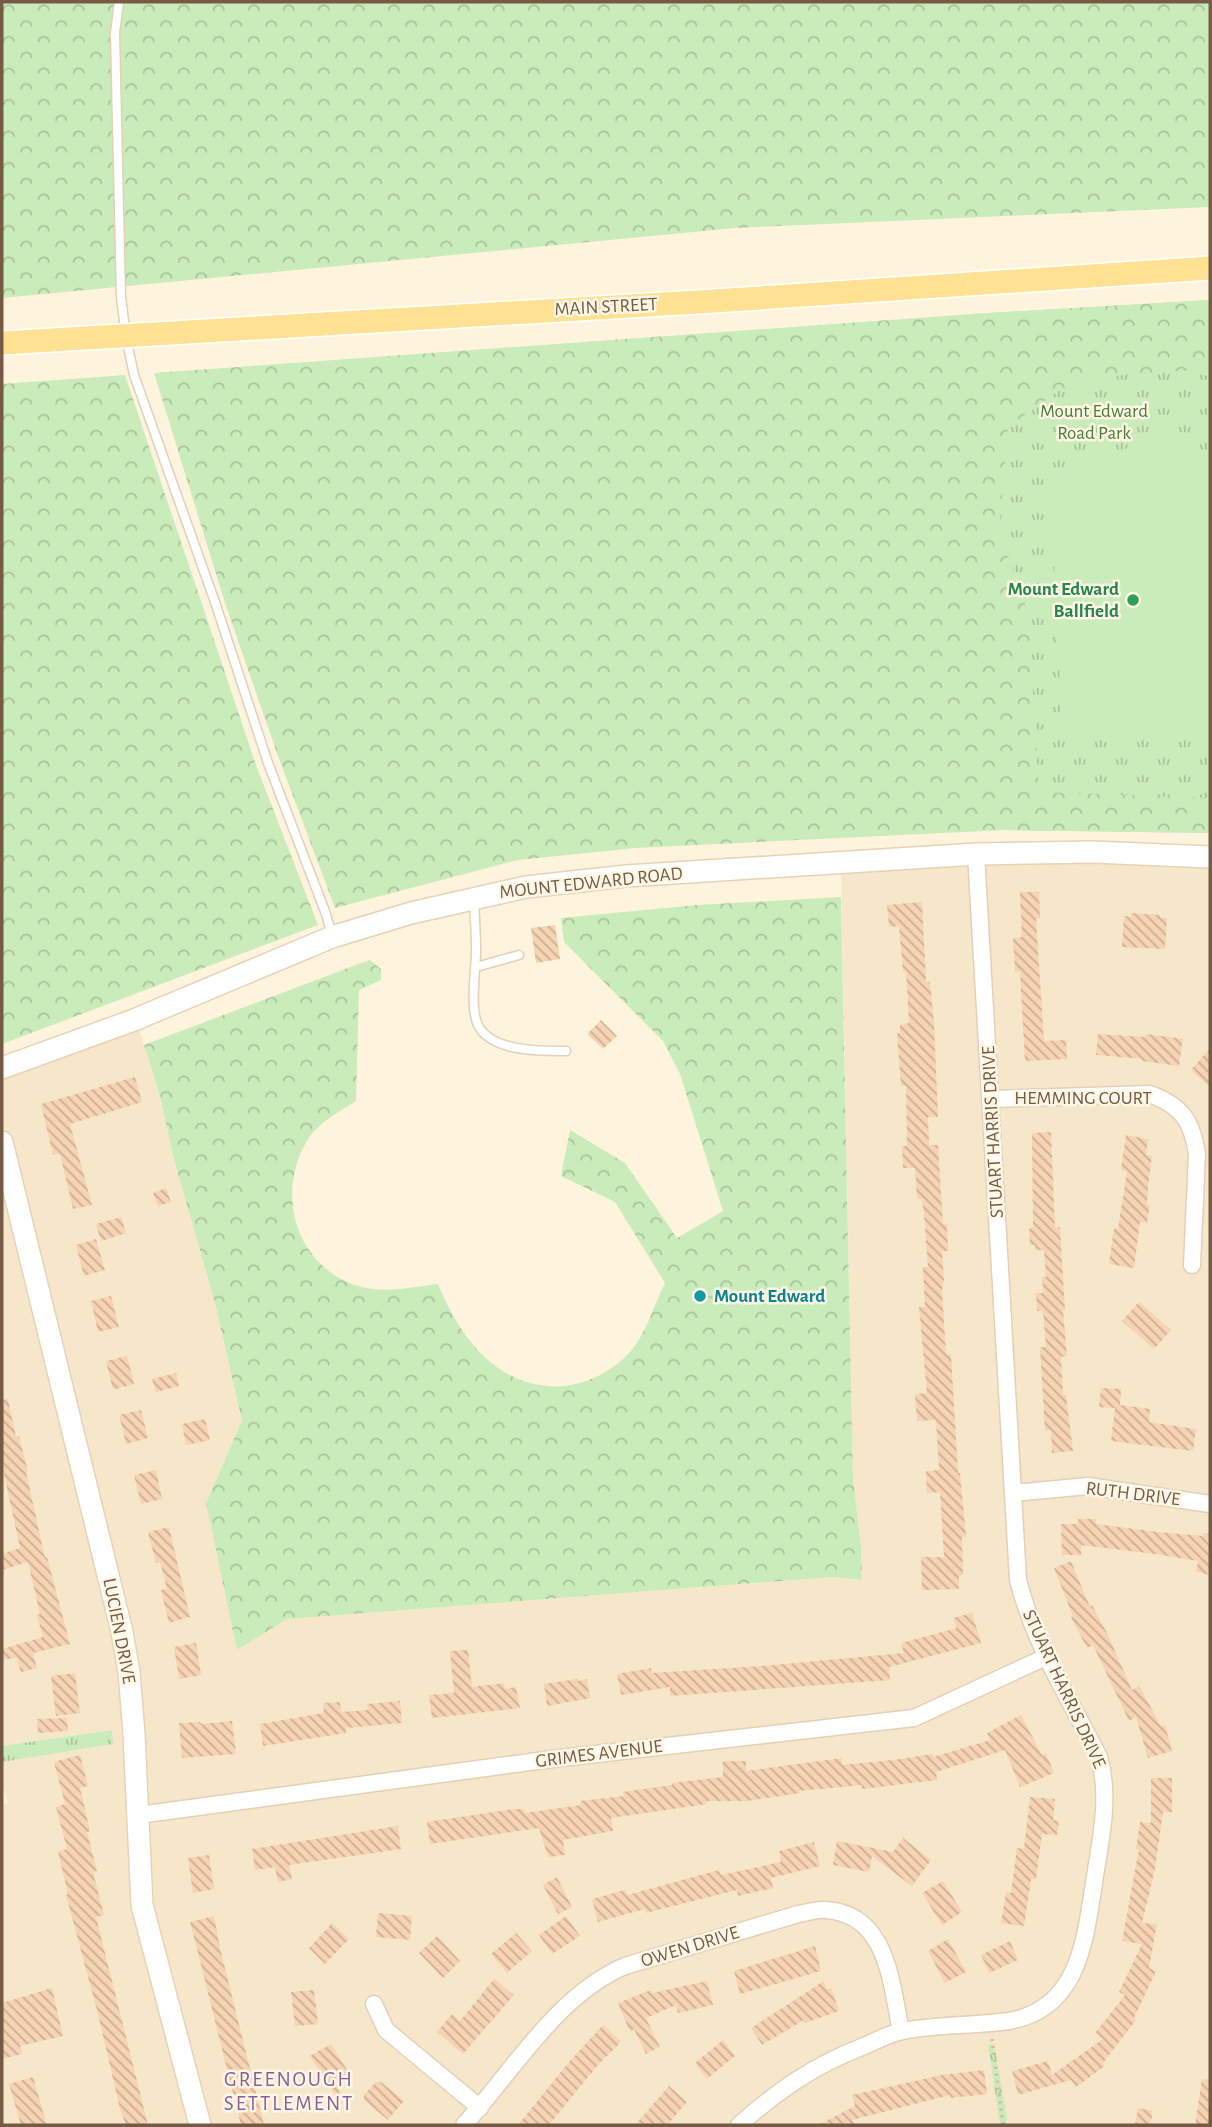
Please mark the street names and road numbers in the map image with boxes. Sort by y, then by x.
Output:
street label: MAIN STREET [554,295,658,319]
street label: MOUNT EDWARD ROAD [498,864,684,902]
street label: STUART HARRIS DRIVE [979,1045,1007,1219]
street label: HEMMING COURT [1014,1089,1152,1108]
street label: RUTH DRIVE [1085,1479,1181,1509]
street label: LUCIEN DRIVE [99,1576,139,1686]
street label: STUART HARRIS DRIVE [1019,1607,1109,1771]
street label: GRIMES AVENUE [534,1737,664,1771]
street label: OWEN DRIVE [639,1923,741,1971]

